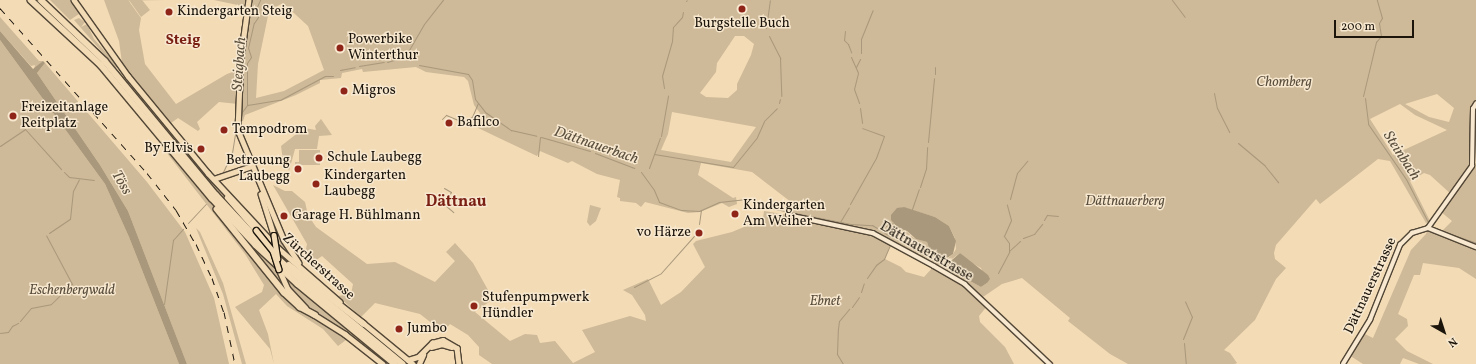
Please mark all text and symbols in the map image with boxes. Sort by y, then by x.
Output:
place label: Kindergarten Steig [177,4,293,20]
marker: Burgstelle Buch [737,4,747,14]
marker: Kindergarten Steig [164,7,174,17]
scale bar [1336,12,1416,38]
place label: Burgstelle Buch [694,16,790,32]
text: 200 m [1341,19,1375,35]
district label: Steig [165,32,201,50]
place label: Powerbike Winterthur [348,32,418,64]
water label: Steigbach [229,36,251,92]
marker: Powerbike Winterthur [335,43,345,53]
park label: Chomberg [1256,75,1312,91]
place label: Migros [352,83,396,99]
marker: Migros [339,86,349,96]
place label: Freizeitanlage Reitplatz [21,100,108,132]
marker: Freizeitanlage Reitplatz [8,111,18,121]
place label: Bafilco [457,115,499,131]
marker: Bafilco [444,118,454,128]
place label: Tempodrom [232,122,307,138]
water label: Dättnauerbach [552,123,640,169]
marker: Tempodrom [219,125,229,135]
water label: Steinbach [1378,128,1424,184]
place label: By Elvis [144,141,193,157]
marker: By Elvis [196,144,206,154]
place label: Schule Laubegg [327,150,422,166]
place label: Betreuung Laubegg [226,153,290,186]
marker: Schule Laubegg [314,153,324,163]
marker: Betreuung Laubegg [293,164,303,174]
water label: Töss [107,168,135,198]
place label: Kindergarten Laubegg [324,168,406,200]
marker: Kindergarten Laubegg [311,179,321,189]
district label: Dättnau [425,192,487,212]
park label: Dättnauerberg [1085,194,1165,210]
place label: Kindergarten Am Weiher [743,198,825,230]
place label: Garage H. Bühlmann [292,208,421,224]
marker: Kindergarten Am Weiher [730,209,740,219]
marker: Garage H. Bühlmann [279,211,289,221]
street label: Dättnauerstrasse [876,219,976,285]
place label: vo Härze [636,225,691,241]
marker: vo Härze [694,228,704,238]
street label: Zürcherstrasse [278,230,358,304]
street label: Dättnauerstrasse [1341,235,1401,337]
park label: Eschenbergwald [29,283,115,299]
place label: Stufenpumpwerk Hündler [482,290,589,322]
park label: Ebnet [809,294,841,310]
marker: Stufenpumpwerk Hündler [469,301,479,311]
north arrow [1424,312,1464,352]
place label: Jumbo [407,321,447,337]
marker: Jumbo [394,324,404,334]
text: N [1444,333,1460,350]

